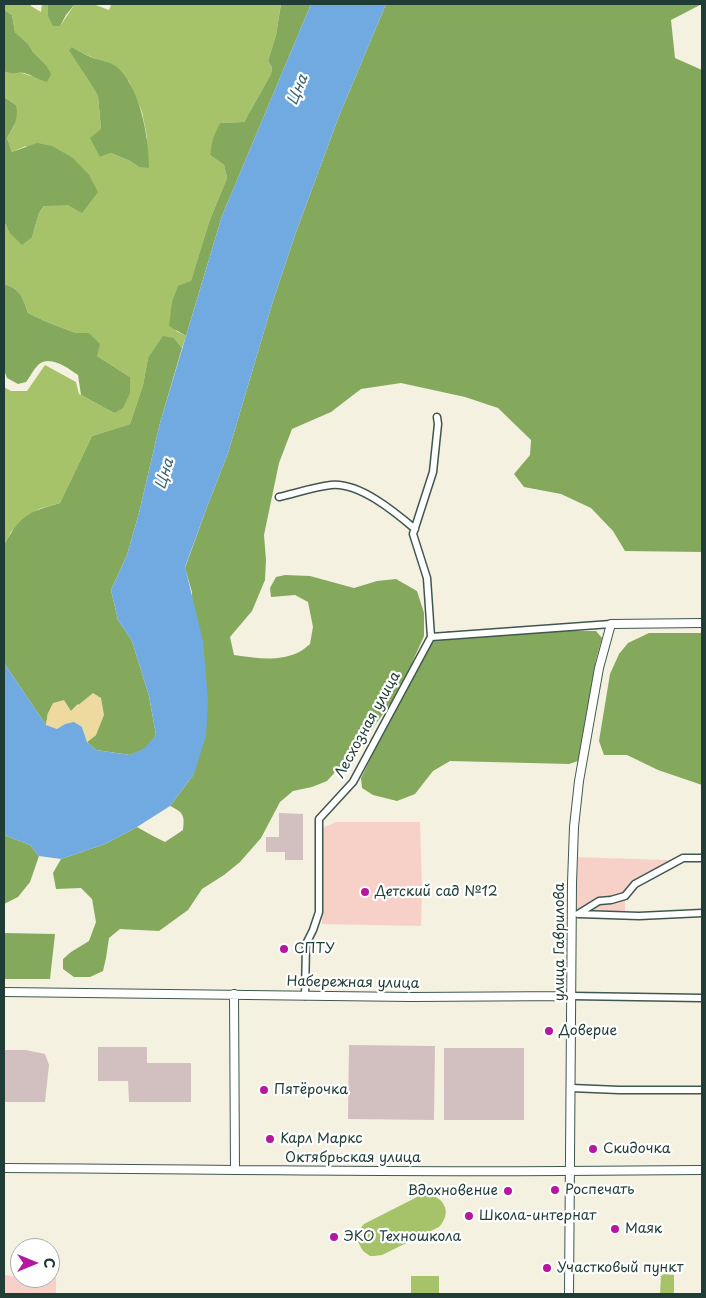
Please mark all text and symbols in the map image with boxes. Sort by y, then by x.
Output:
water label: Цна [284,72,312,108]
water label: Цна [152,457,178,491]
street label: Лесхозная улица [332,669,404,781]
street label: улица Гаврилова [552,883,568,1001]
place label: Детский сад №12 [375,884,498,900]
marker: Детский сад №12 [359,886,371,898]
place label: СПТУ [294,941,335,957]
marker: СПТУ [278,943,290,955]
street label: Набережная улица [286,973,420,993]
place label: Доверие [559,1023,617,1039]
marker: Доверие [543,1025,555,1037]
place label: Пятёрочка [274,1082,348,1098]
marker: Пятёрочка [258,1084,270,1096]
place label: Карл Маркс [280,1131,363,1147]
marker: Карл Маркс [264,1133,276,1145]
place label: Скидочка [603,1141,670,1157]
marker: Скидочка [587,1143,599,1155]
street label: Октябрьская улица [285,1150,421,1166]
place label: Роспечать [565,1182,634,1198]
place label: Вдохновение [408,1183,498,1199]
marker: Роспечать [549,1184,561,1196]
marker: Вдохновение [502,1185,514,1197]
place label: Школа-интернат [479,1208,596,1224]
marker: Школа-интернат [463,1210,475,1222]
place label: Маяк [625,1221,662,1237]
marker: Маяк [609,1223,621,1235]
place label: ЭКО Техношкола [344,1229,461,1245]
marker: ЭКО Техношкола [328,1231,340,1243]
north arrow [10,1238,60,1288]
text: С [39,1258,60,1268]
place label: Участковый пункт [557,1260,683,1276]
marker: Участковый пункт [541,1262,553,1274]

